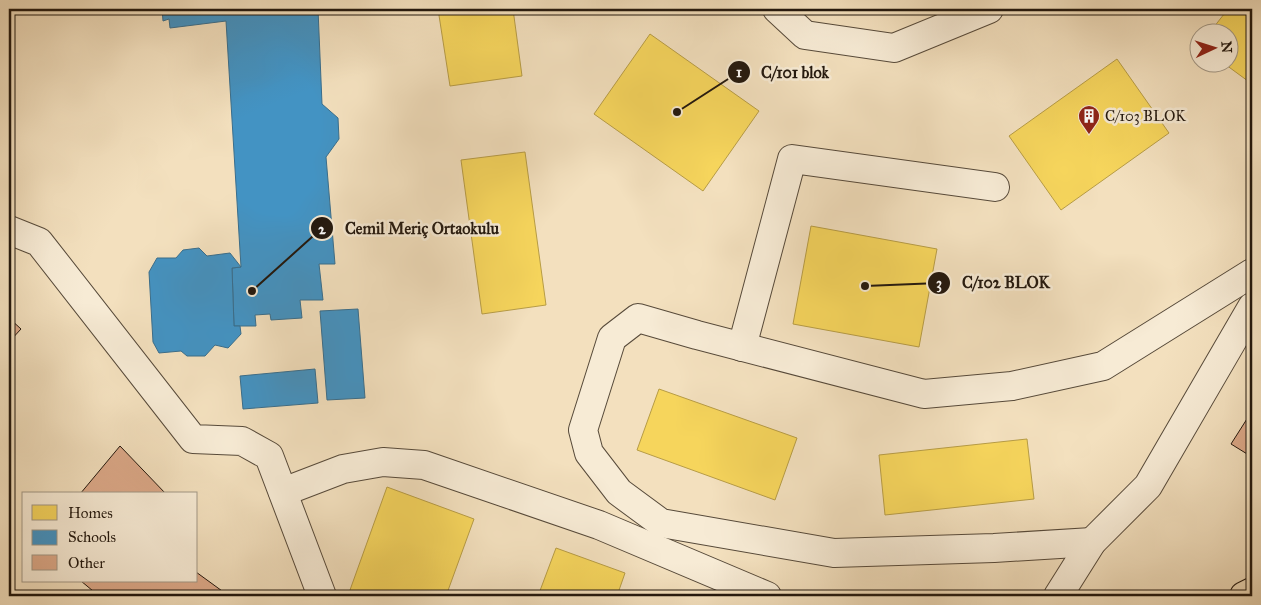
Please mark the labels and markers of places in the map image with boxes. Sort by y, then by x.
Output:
callout: C/101 blok [726,57,839,88]
building icon: C/103 BLOK [1077,104,1101,135]
place label: C/103 BLOK [1105,107,1186,125]
callout: Cemil Meriç Ortaokulu [310,213,509,244]
callout: C/102 BLOK [927,267,1060,298]

